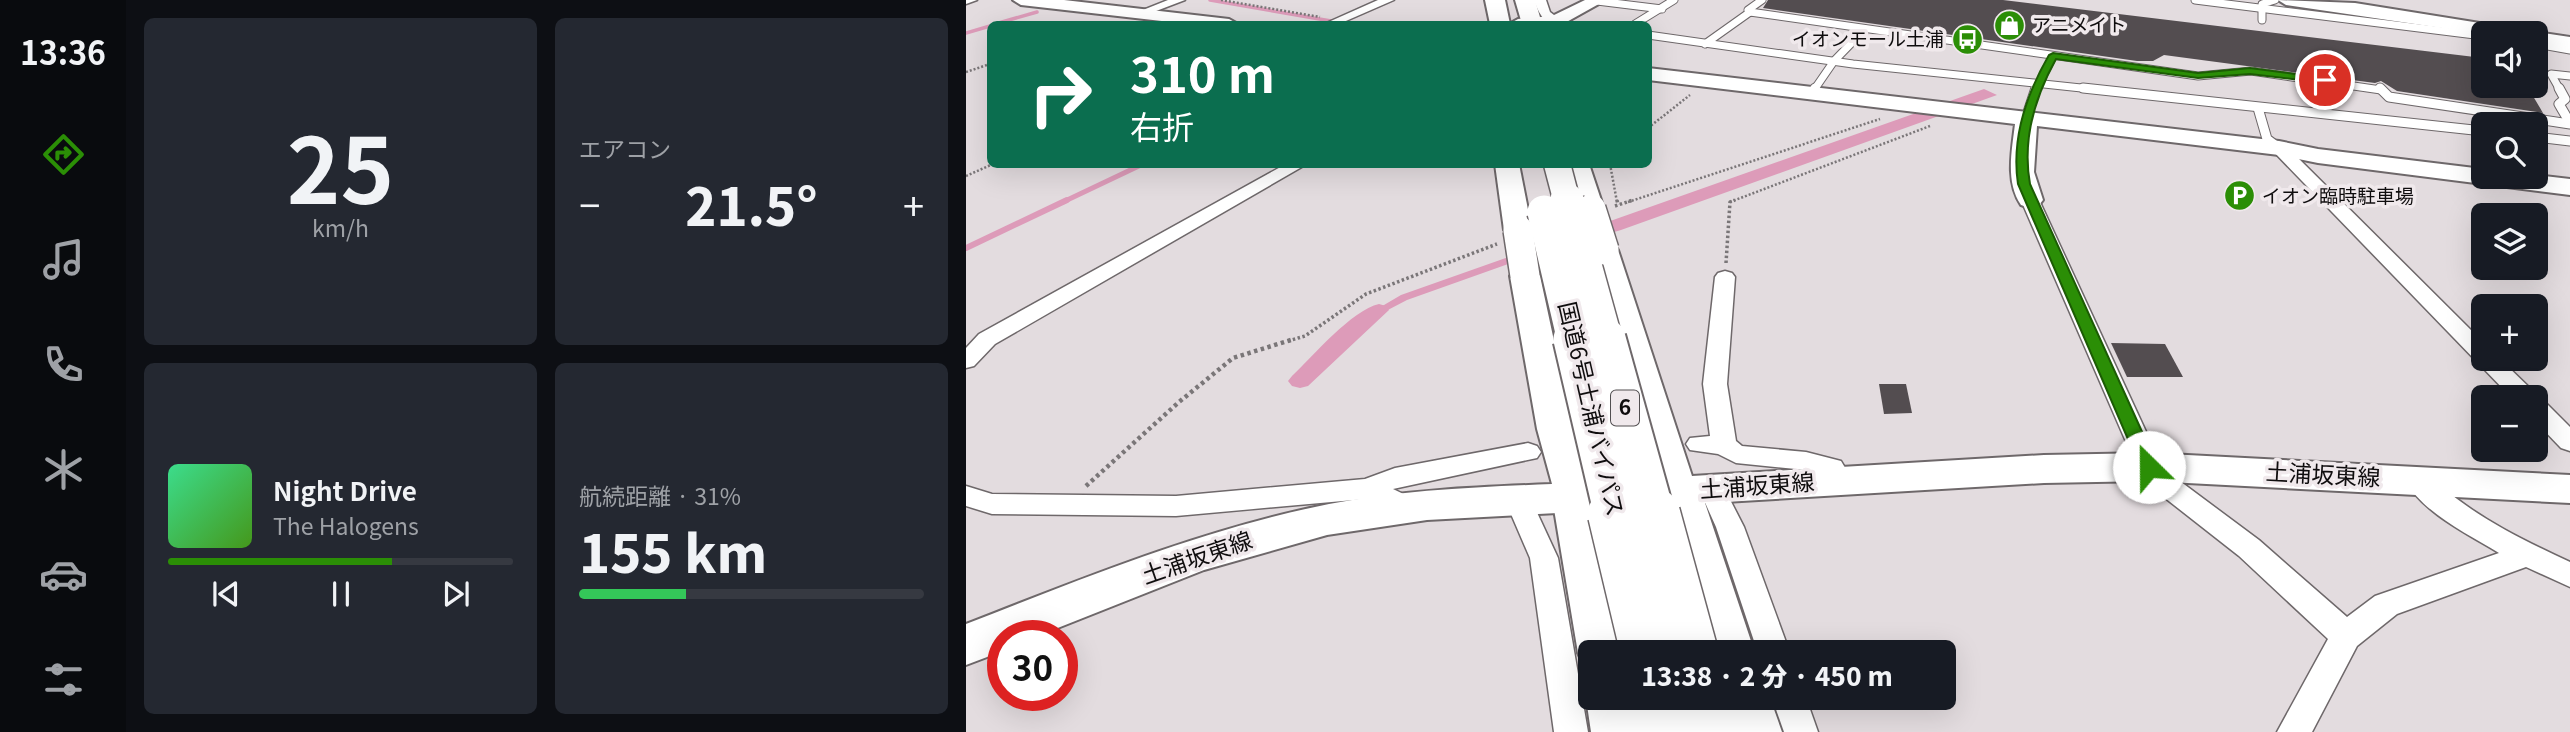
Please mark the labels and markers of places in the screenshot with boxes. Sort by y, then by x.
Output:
shop icon: アニメイト [1992,8,2026,42]
place label: アニメイト [2032,10,2127,37]
bus stop icon: イオンモール土浦 [1950,22,1984,56]
place label: イオンモール土浦 [1792,24,1944,51]
pin [2295,50,2355,110]
parking icon: イオン臨時駐車場 [2222,179,2256,213]
place label: イオン臨時駐車場 [2262,181,2414,208]

